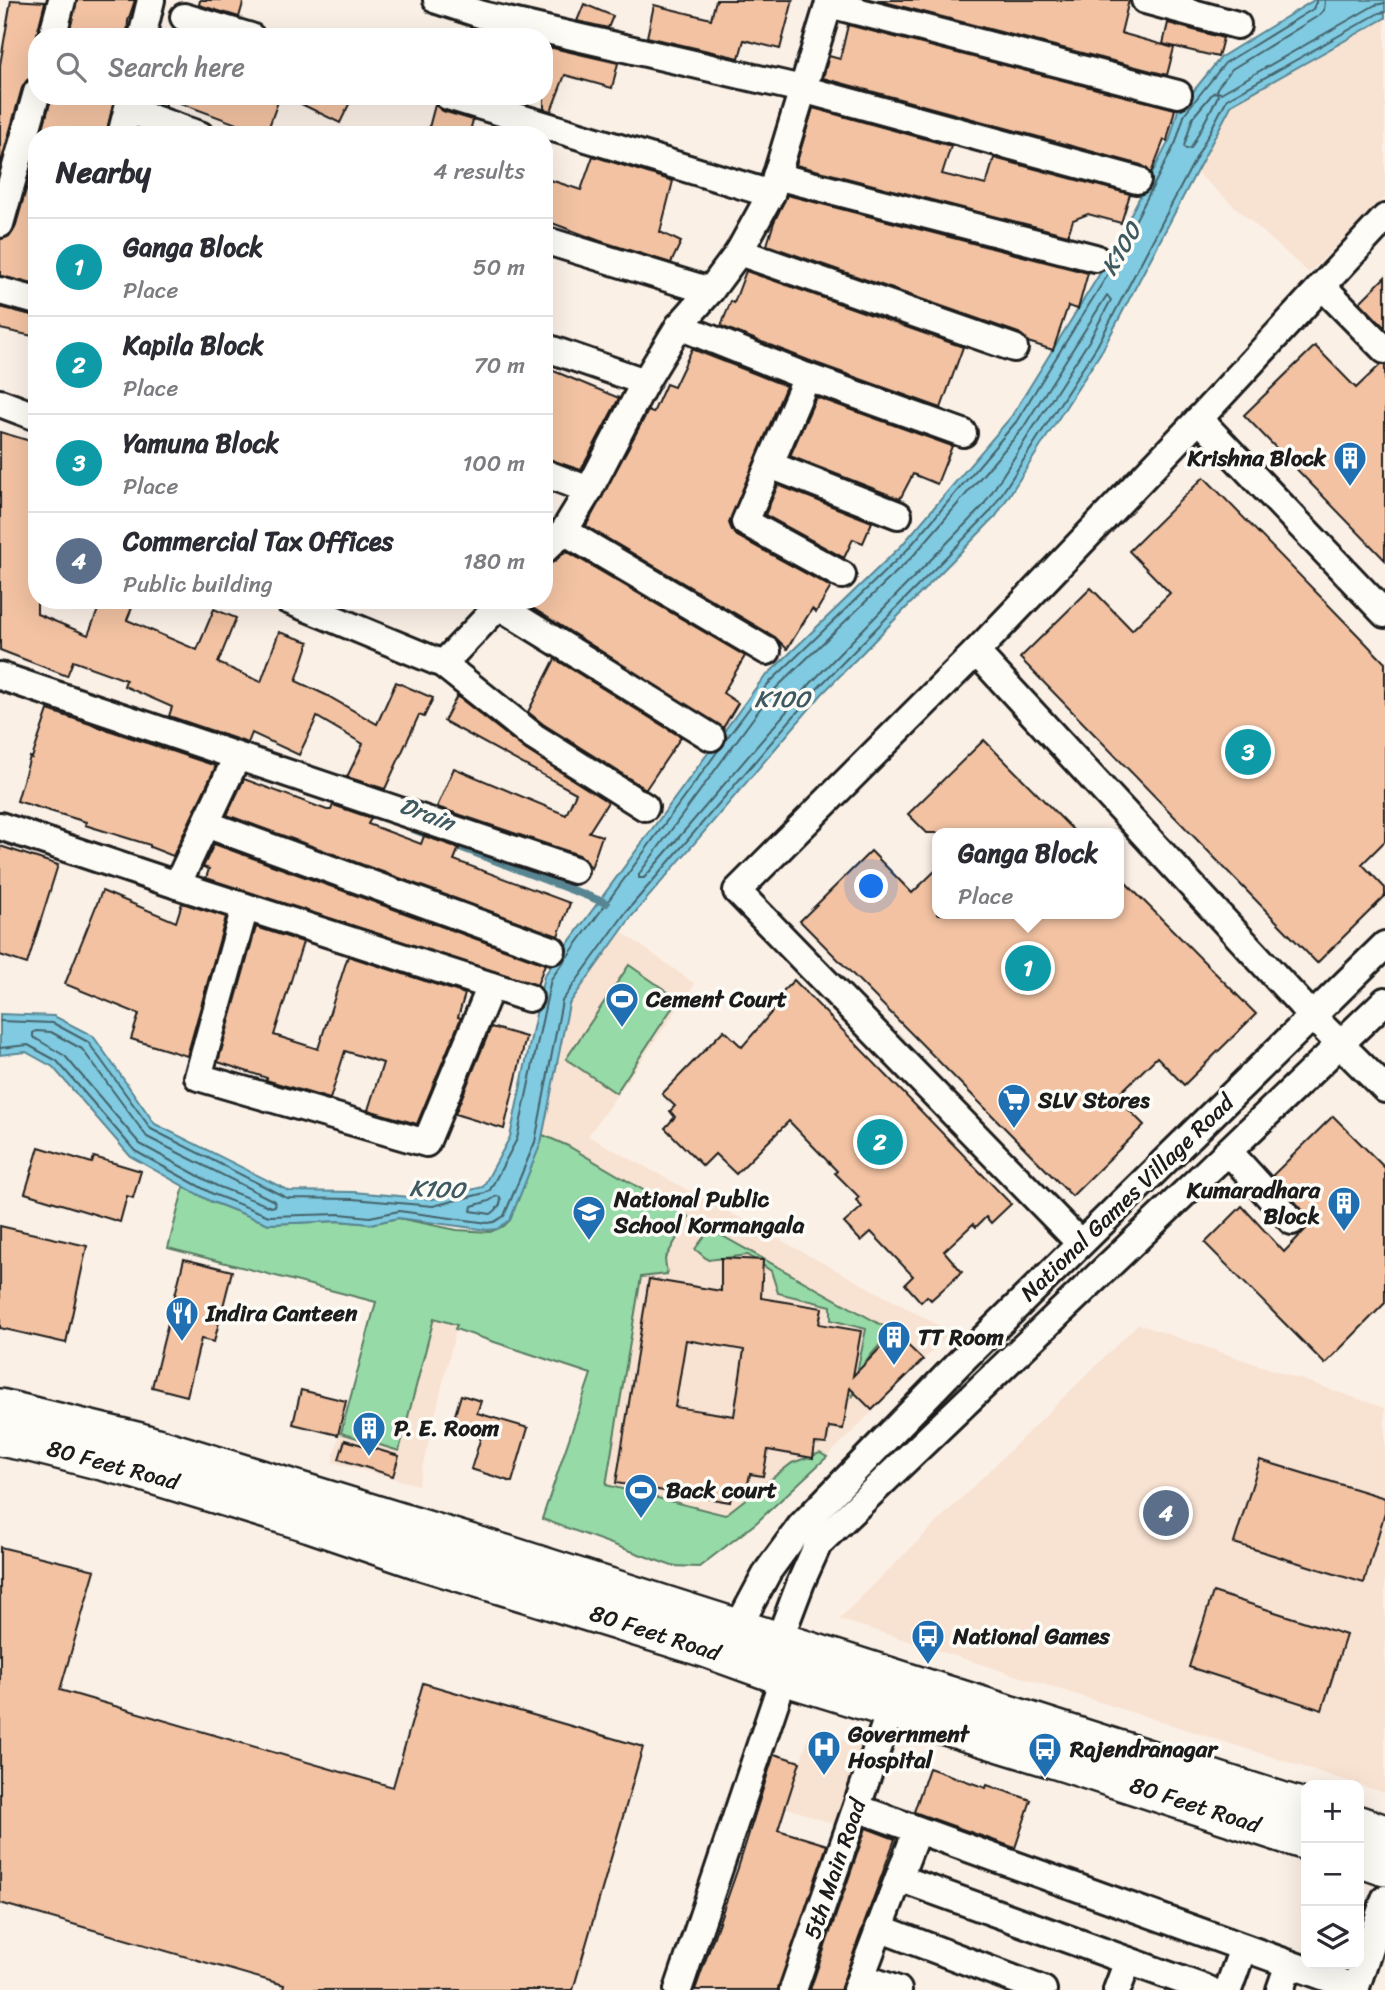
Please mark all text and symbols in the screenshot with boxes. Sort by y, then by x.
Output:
search box [28,28,553,105]
text: Search here [108,44,245,90]
icon: search [52,48,90,86]
text: Nearby [56,145,151,199]
text: 4 results [433,151,525,192]
water label: K100 [1089,212,1154,283]
text: Ganga Block [123,224,263,270]
text: 1 [74,247,84,288]
text: 50 m [473,247,525,288]
text: Place [123,270,178,311]
text: Kapila Block [123,322,264,368]
text: 2 [72,345,86,386]
text: 70 m [474,345,525,386]
text: Place [123,368,178,409]
text: Yamuna Block [123,420,279,466]
place label: Krishna Block [1187,438,1327,479]
building icon: Krishna Block [1331,439,1369,488]
text: 3 [73,443,85,484]
text: 100 m [462,443,525,484]
text: Place [123,466,178,507]
text: Commercial Tax Offices [123,518,394,564]
text: 4 [72,541,86,582]
text: 180 m [463,541,525,582]
text: Public building [123,564,273,605]
water label: K100 [754,678,812,720]
pin: 3 [1225,726,1271,778]
water label: Drain [393,784,463,845]
popup [932,828,1124,919]
text: Ganga Block [958,830,1098,876]
your location [854,869,888,903]
text: Place [958,876,1013,917]
pin: 1 [1005,942,1051,994]
place label: Cement Court [645,979,787,1020]
sports icon: Cement Court [603,980,641,1029]
place label: SLV Stores [1037,1080,1150,1121]
supermarket icon: SLV Stores [995,1081,1033,1130]
street label: National Games Village Road [1010,1083,1245,1312]
pin: 2 [857,1116,903,1168]
water label: K100 [409,1167,468,1211]
place label: Kumaradhara Block [1186,1170,1321,1237]
place label: National Public School Kormangala [613,1179,805,1246]
building icon: Kumaradhara Block [1325,1184,1363,1233]
school or university icon: National Public School Kormangala [570,1193,608,1242]
place label: Indira Canteen [205,1293,358,1334]
restaurant icon: Indira Canteen [163,1294,201,1343]
place label: TT Room [918,1317,1004,1358]
building icon: TT Room [875,1318,913,1367]
place label: P. E. Room [394,1408,500,1449]
building icon: P. E. Room [350,1409,388,1458]
street label: 80 Feet Road [42,1428,186,1503]
place label: Back court [666,1470,777,1511]
sports icon: Back court [622,1471,660,1520]
pin: 4 [1143,1487,1189,1539]
street label: 80 Feet Road [584,1593,728,1674]
place label: National Games [952,1616,1110,1657]
bus stop icon: National Games [909,1617,947,1666]
place label: Government Hospital [847,1714,971,1781]
hospital icon: Government Hospital [805,1728,843,1777]
place label: Rajendranagar [1069,1729,1219,1770]
bus stop icon: Rajendranagar [1026,1730,1064,1779]
street label: 80 Feet Road [1124,1765,1268,1846]
map controls [1301,1780,1364,1969]
button: + [1301,1780,1364,1843]
street label: 5th Main Road [792,1791,879,1945]
button: − [1301,1843,1364,1906]
button: layers [1301,1906,1364,1969]

